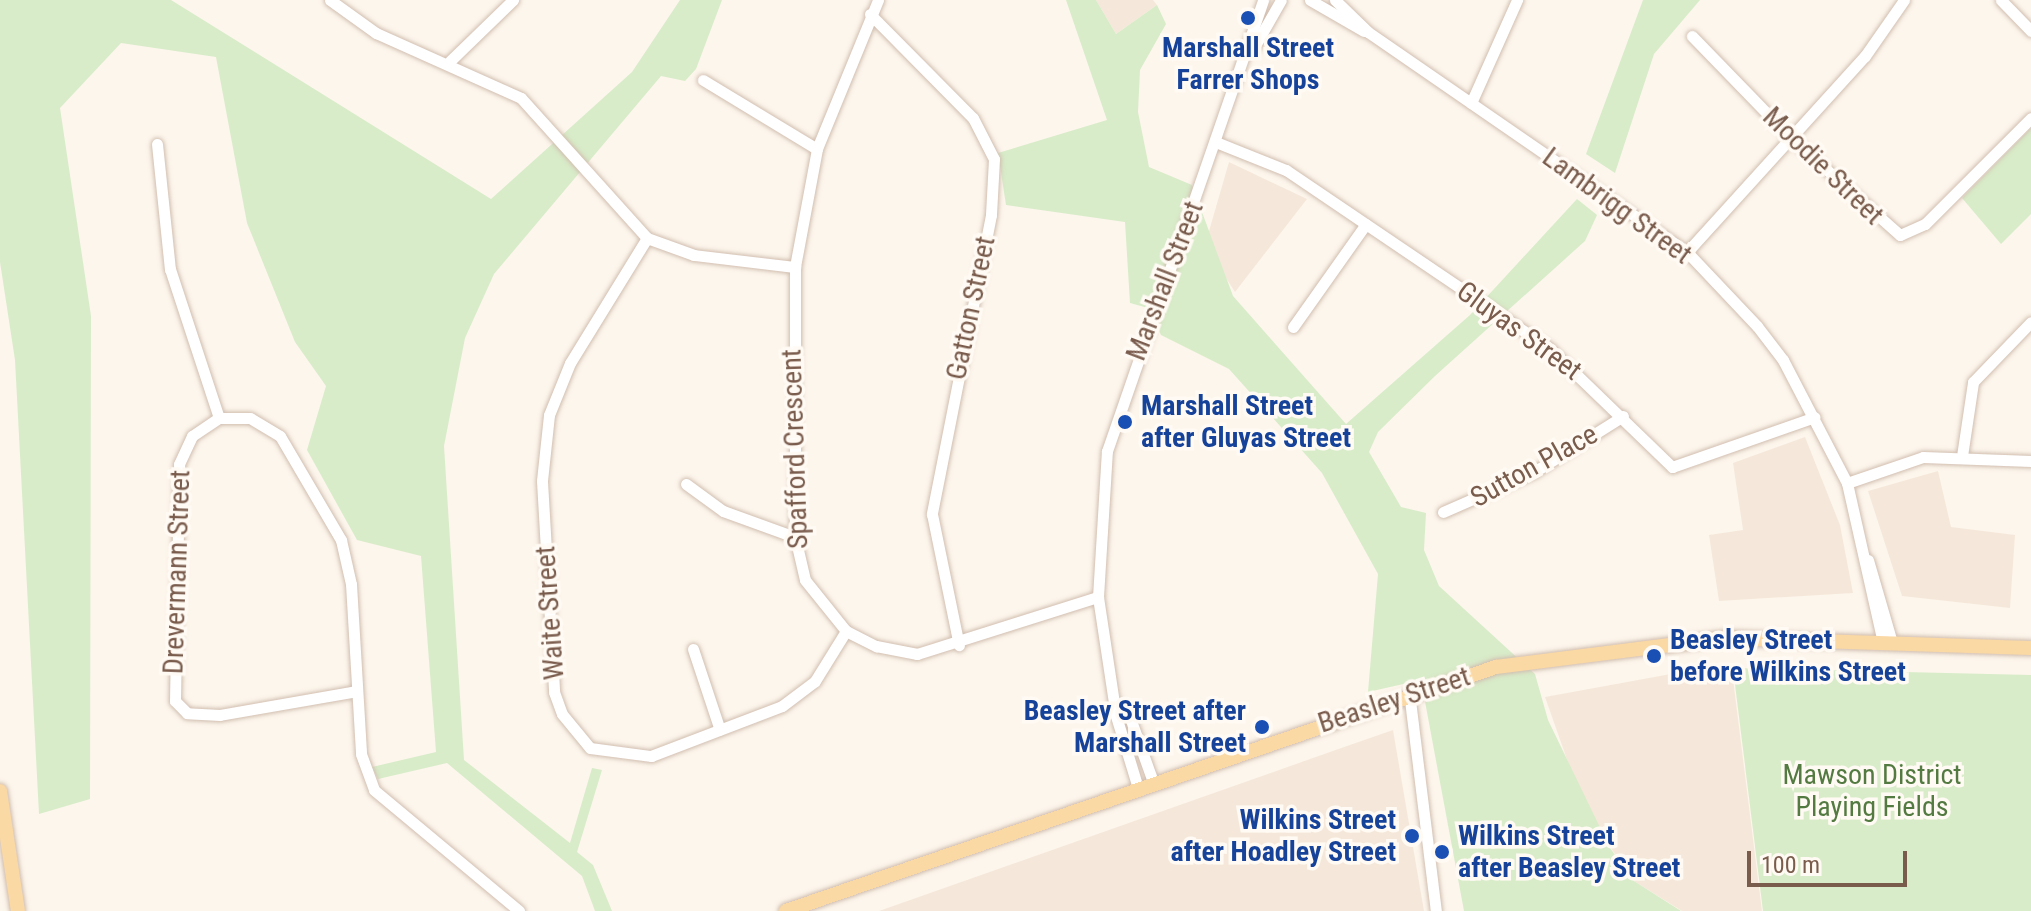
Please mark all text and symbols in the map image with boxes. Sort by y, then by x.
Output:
marker: Marshall Street Farrer Shops [1239,9,1257,27]
place label: Marshall Street Farrer Shops [1162,31,1334,97]
street label: Moodie Street [1756,100,1890,232]
street label: Lambrigg Street [1536,141,1698,271]
street label: Marshall Street [1119,197,1211,365]
street label: Gatton Street [939,233,1003,383]
street label: Gluyas Street [1450,274,1588,388]
street label: Spafford Crescent [775,348,815,550]
place label: Marshall Street after Gluyas Street [1141,389,1351,455]
marker: Marshall Street after Gluyas Street [1116,413,1134,431]
street label: Sutton Place [1465,417,1603,515]
street label: Drevermann Street [157,469,197,675]
street label: Waite Street [529,545,571,681]
place label: Beasley Street before Wilkins Street [1670,623,1906,689]
marker: Beasley Street before Wilkins Street [1645,647,1663,665]
street label: Beasley Street [1314,660,1474,740]
place label: Beasley Street after Marshall Street [1024,694,1246,760]
marker: Beasley Street after Marshall Street [1253,718,1271,736]
park label: Mawson District Playing Fields [1782,758,1962,824]
place label: Wilkins Street after Hoadley Street [1170,803,1396,869]
place label: Wilkins Street after Beasley Street [1458,819,1680,885]
marker: Wilkins Street after Hoadley Street [1403,827,1421,845]
scale bar [1751,835,1911,885]
marker: Wilkins Street after Beasley Street [1433,843,1451,861]
text: 100 m [1761,851,1820,879]

